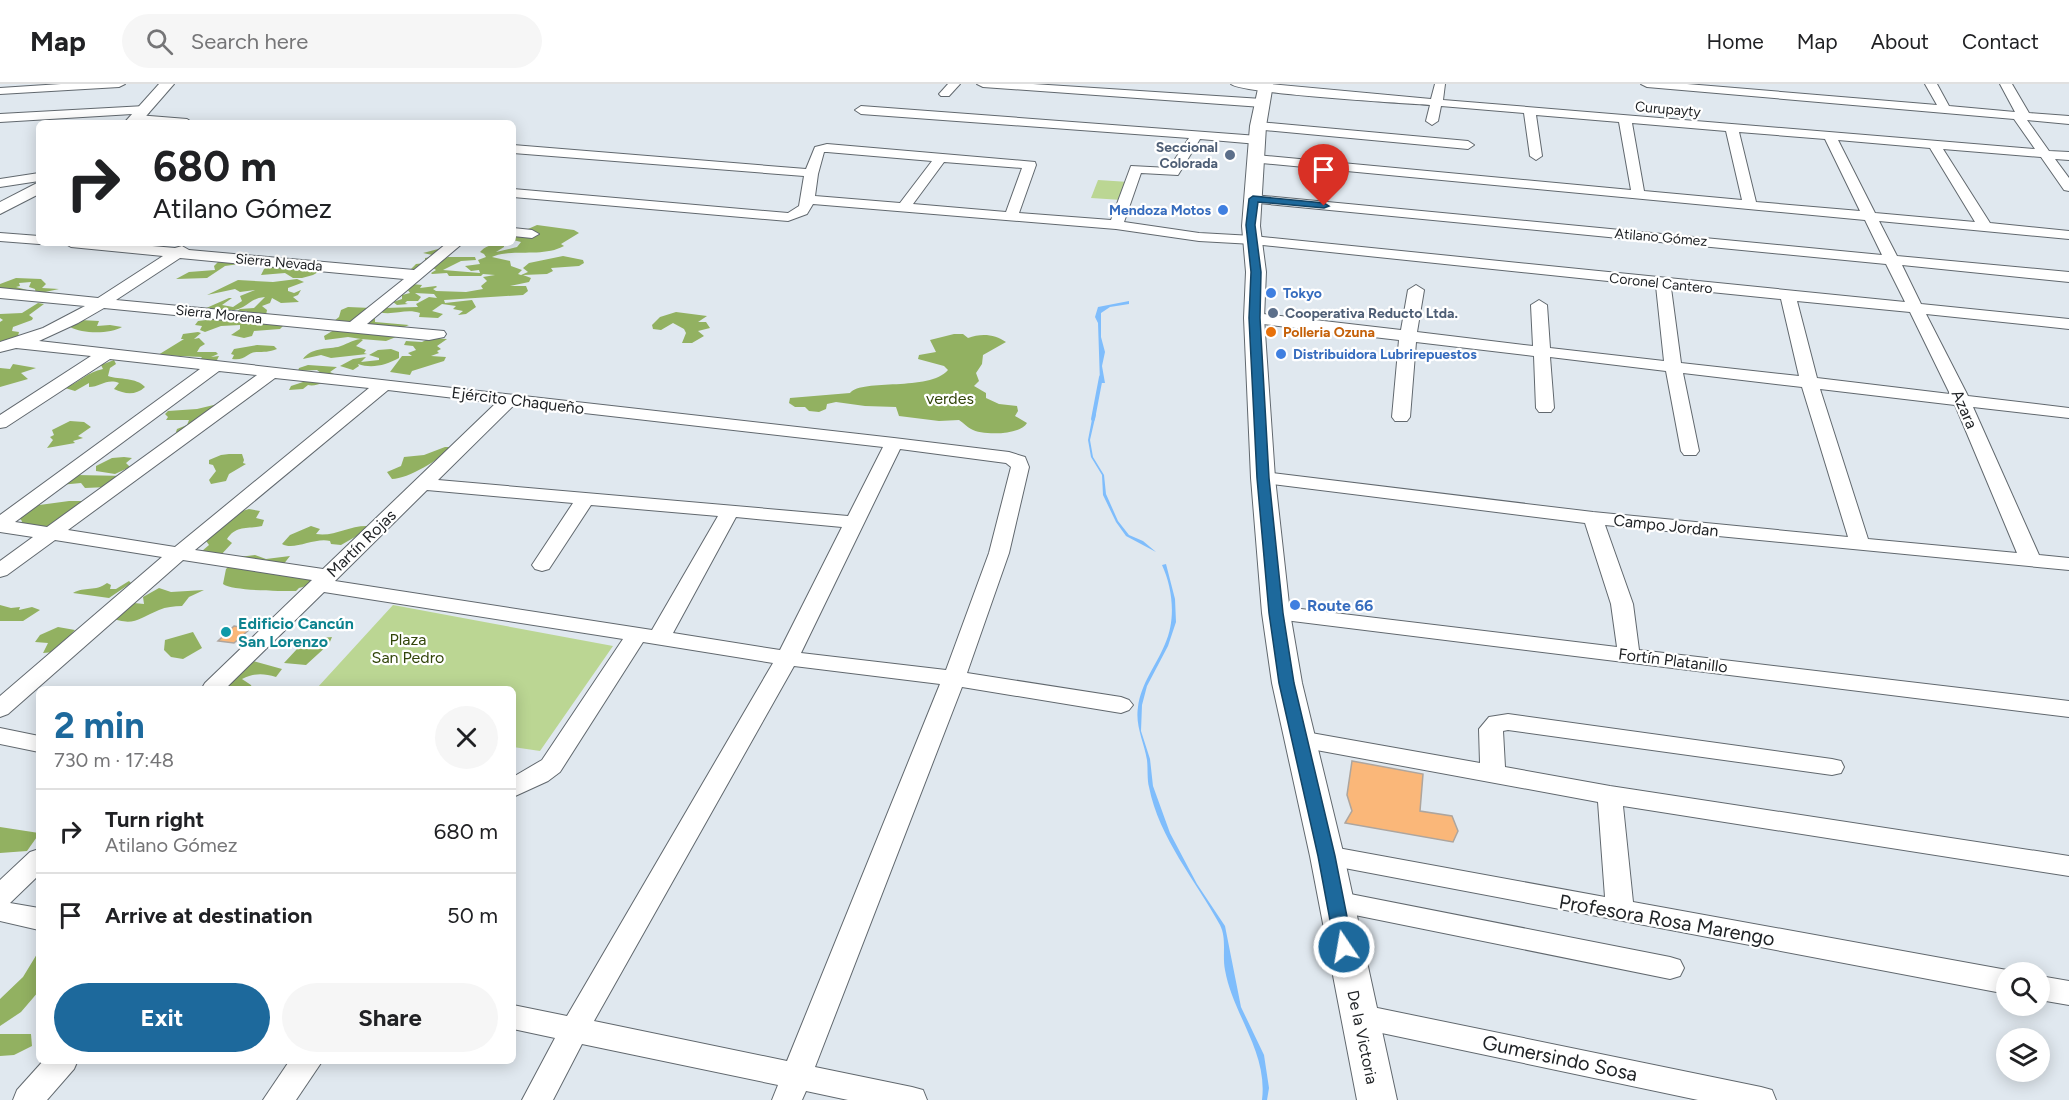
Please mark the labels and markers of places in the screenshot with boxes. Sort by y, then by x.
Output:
place label: Seccional Colorada [1156,139,1218,172]
pin [1298,144,1349,206]
marker: Seccional Colorada [1223,148,1237,162]
place label: Mendoza Motos [1109,202,1211,219]
marker: Mendoza Motos [1216,203,1230,217]
place label: Tokyo [1283,285,1322,302]
marker: Tokyo [1264,286,1278,300]
place label: Cooperativa Reducto Ltda. [1285,305,1458,322]
marker: Cooperativa Reducto Ltda. [1266,306,1280,320]
place label: Polleria Ozuna [1283,324,1375,341]
marker: Polleria Ozuna [1264,325,1278,339]
place label: Distribuidora Lubrirepuestos [1293,346,1477,363]
marker: Distribuidora Lubrirepuestos [1274,347,1288,361]
place label: Route 66 [1307,596,1373,615]
marker: Route 66 [1288,598,1302,612]
place label: Edificio Cancún San Lorenzo [238,614,354,651]
marker: Edificio Cancún San Lorenzo [219,625,233,639]

